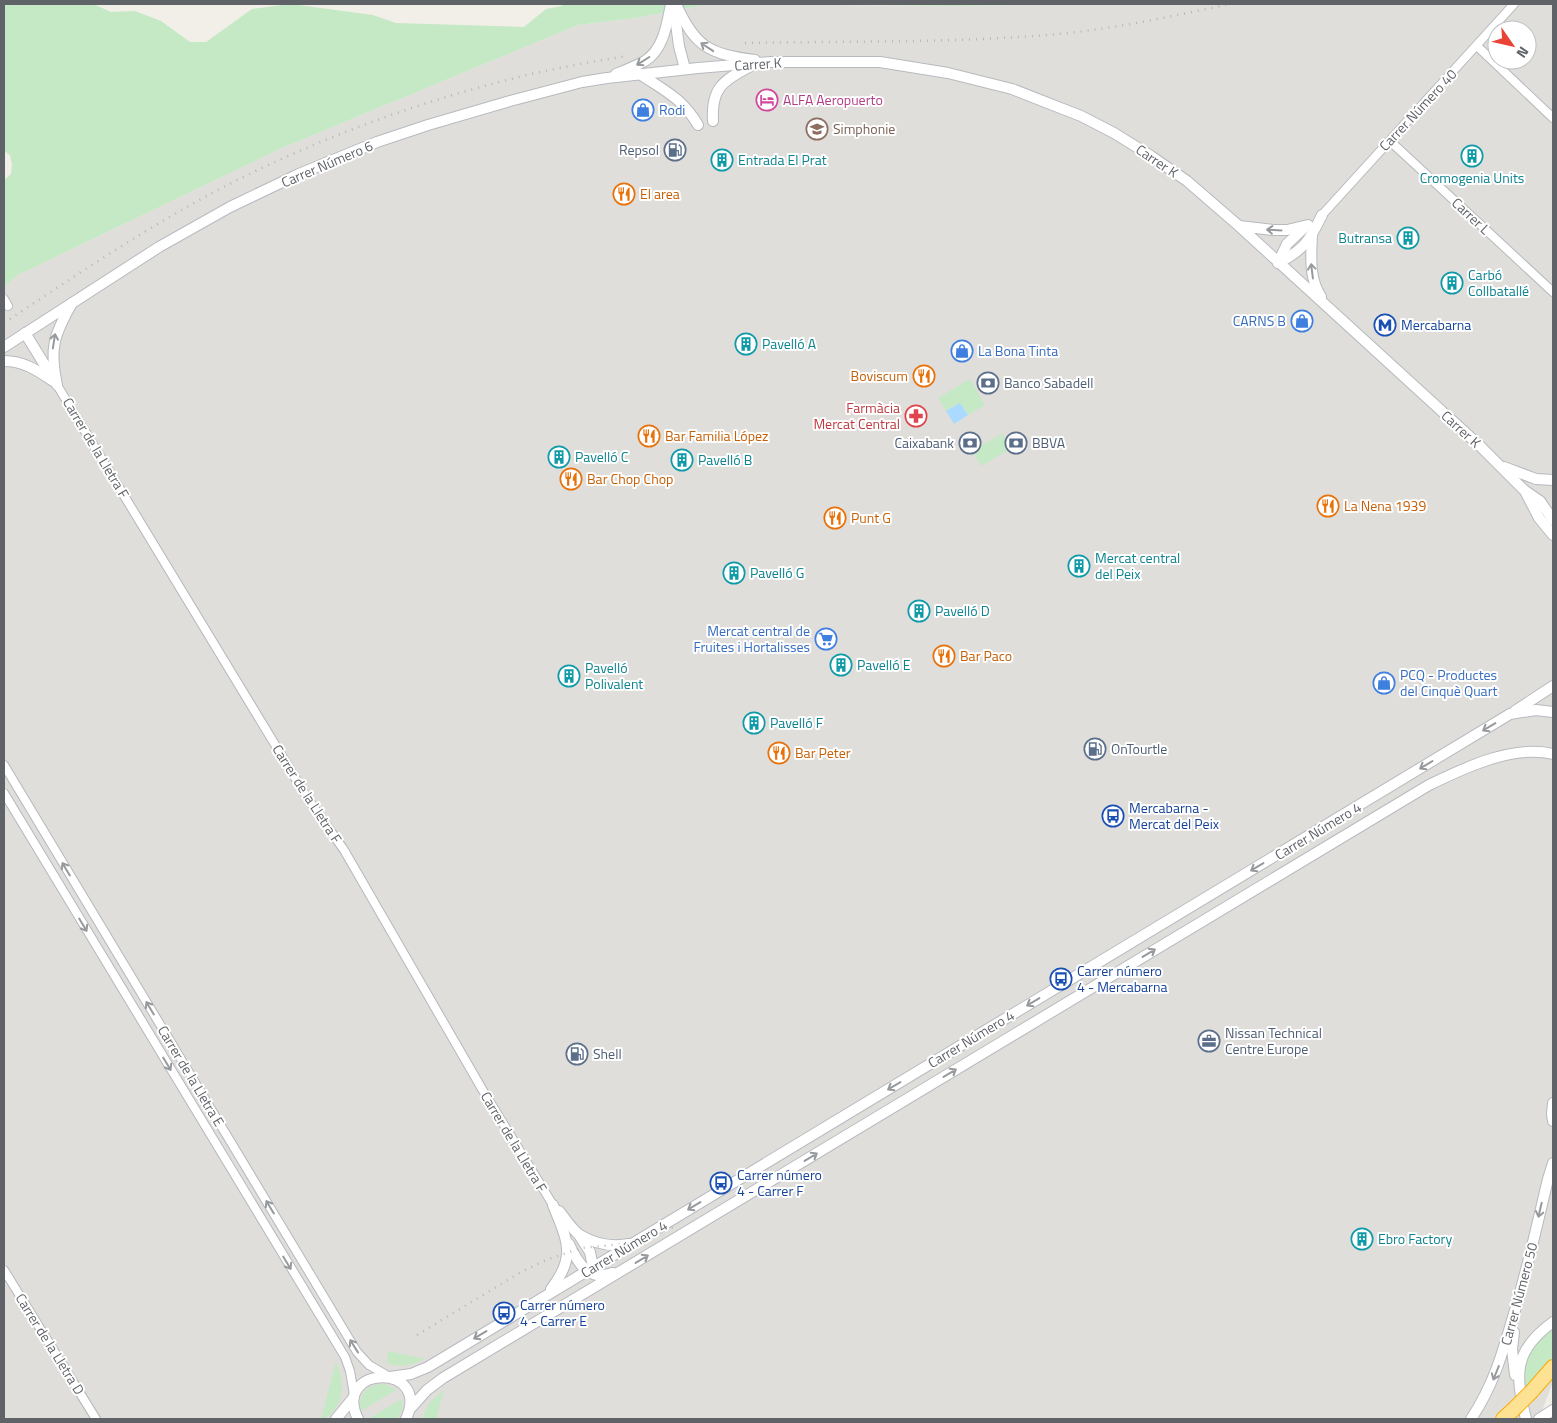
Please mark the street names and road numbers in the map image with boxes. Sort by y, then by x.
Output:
street label: Carrer K [734,51,782,76]
street label: Carrer Número 40 [1374,64,1461,155]
street label: Carrer Número 6 [278,135,376,192]
street label: Carrer K [1132,139,1183,182]
street label: Carrer L [1447,192,1495,239]
street label: Carrer de la Lletra F [58,393,135,502]
street label: Carrer K [1437,405,1486,452]
street label: Carrer de la Lletra F [268,740,347,847]
street label: Carrer Número 4 [1270,796,1365,865]
street label: Carrer Número 4 [923,1004,1018,1073]
street label: Carrer de la Lletra E [153,1021,230,1130]
street label: Carrer de la Lletra F [476,1087,553,1196]
street label: Carrer Número 4 [576,1214,671,1283]
street label: Carrer Número 50 [1495,1240,1542,1348]
street label: Carrer de la Lletra D [11,1289,90,1398]

